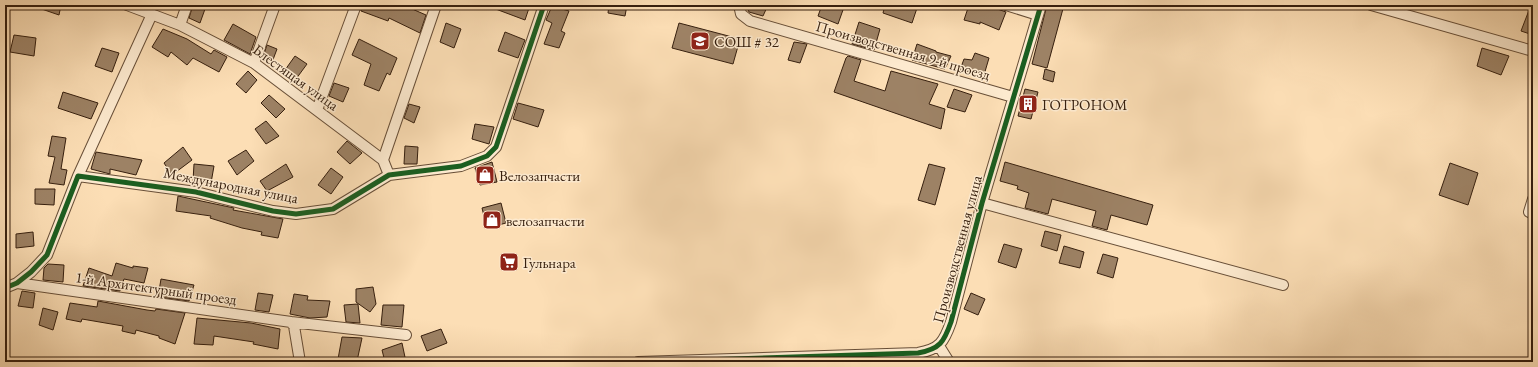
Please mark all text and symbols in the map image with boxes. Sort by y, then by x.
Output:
street label: Производственная 9-й проезд [814,16,993,84]
school or university icon: СОШ # 32 [689,30,711,52]
place label: СОШ # 32 [714,32,780,51]
street label: Блестящая улица [249,40,343,114]
building icon: ГОТРОНОМ [1017,93,1039,115]
place label: ГОТРОНОМ [1042,95,1128,114]
street label: Международная улица [162,163,300,207]
shop icon: Велозапчасти [474,164,496,186]
place label: Велозапчасти [499,166,580,185]
street label: Производственная улица [928,173,986,325]
shop icon: велозапчасти [481,209,503,231]
place label: велозапчасти [506,211,585,230]
supermarket icon: Гульнара [498,251,520,273]
place label: Гульнара [523,253,576,272]
street label: 1-й Архитектурный проезд [74,267,238,309]

